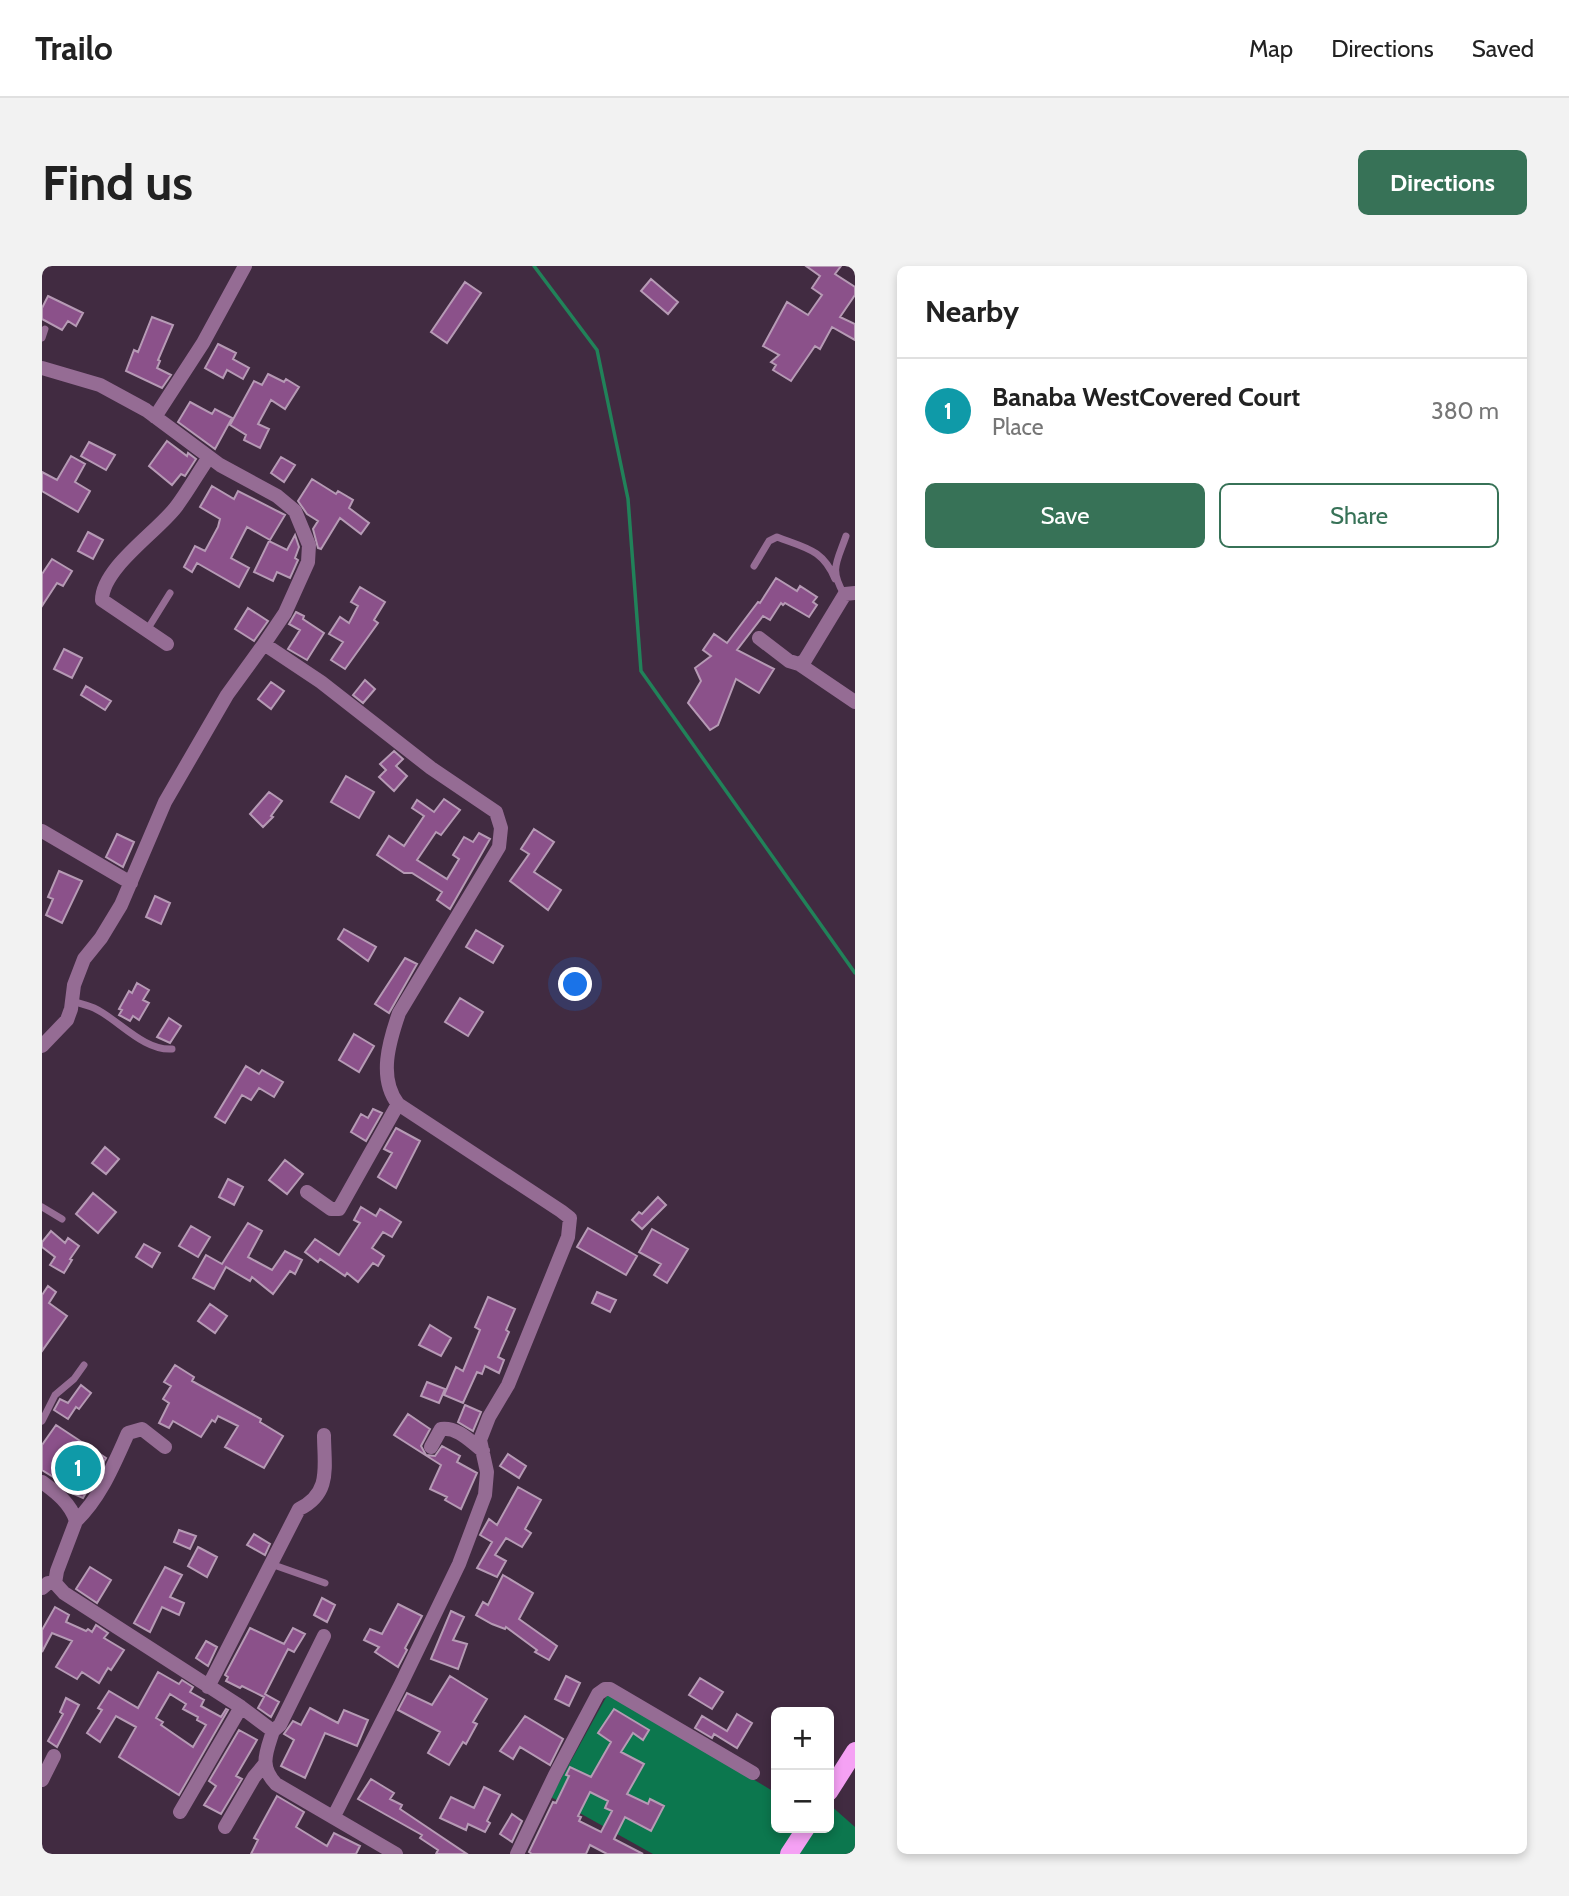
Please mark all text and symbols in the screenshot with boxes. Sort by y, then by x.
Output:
text: Trailo [35,28,113,68]
text: Map [1249,34,1293,63]
text: Directions [1331,34,1434,63]
text: Saved [1472,34,1534,63]
button: Directions [1358,150,1527,215]
text: Find us [42,153,193,212]
text: Nearby [925,293,1019,330]
text: Banaba WestCovered Court [992,381,1300,413]
text: 1 [944,397,952,425]
text: 380 m [1431,397,1499,425]
text: Place [992,413,1044,441]
button: Save [925,483,1205,548]
button: Share [1219,483,1499,548]
your location [558,967,592,1001]
pin: 1 [55,1442,101,1494]
map controls [771,1707,834,1833]
button: + [771,1707,834,1770]
button: − [771,1770,834,1833]

